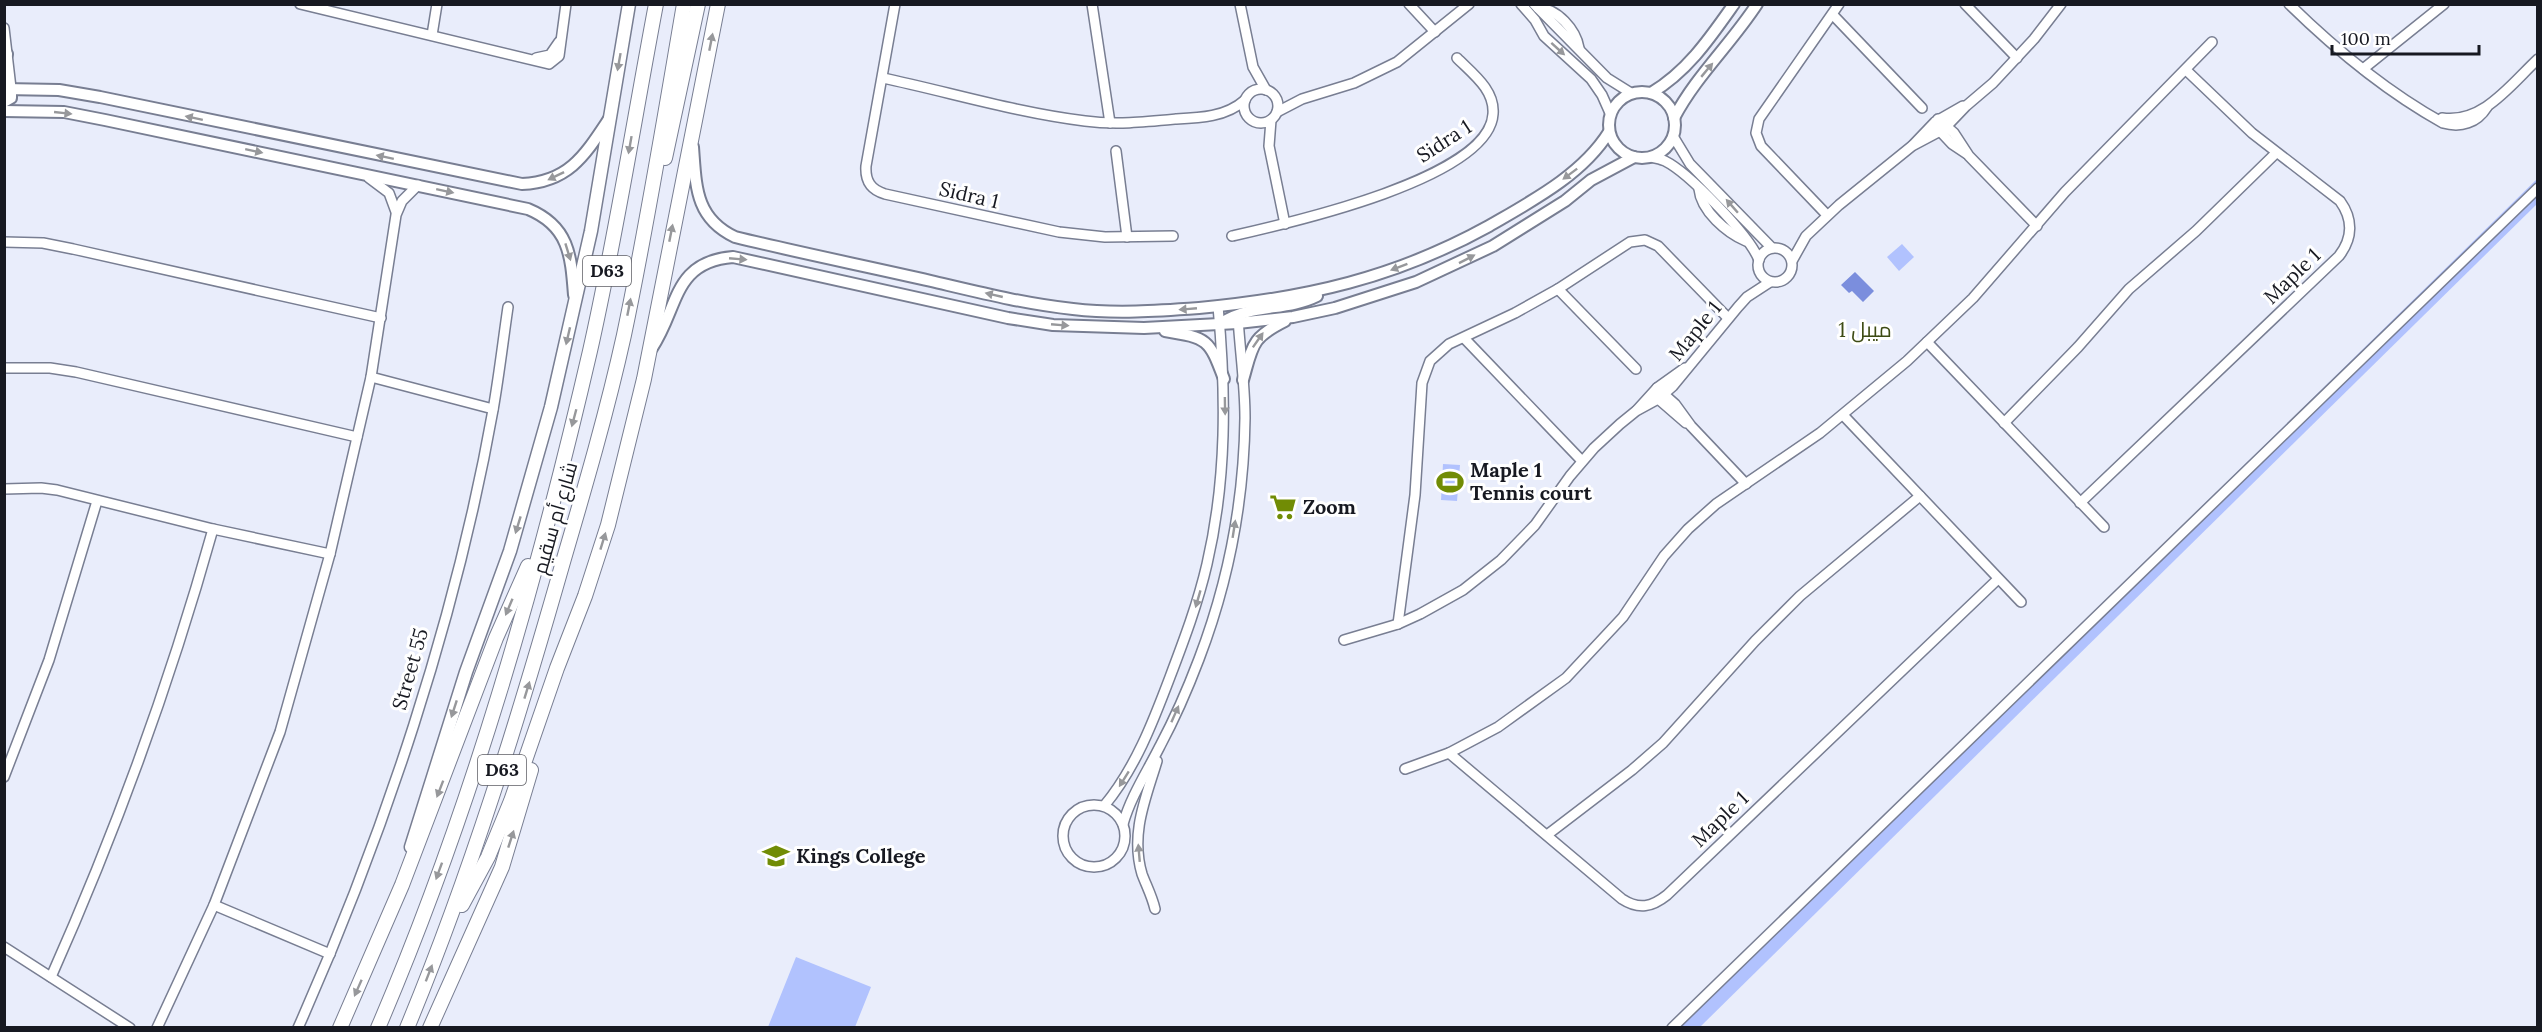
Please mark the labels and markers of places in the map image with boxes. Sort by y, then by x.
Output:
place label: Maple 1 Tennis court [1470,457,1592,505]
sports icon: Maple 1 Tennis court [1435,467,1465,497]
supermarket icon: Zoom [1268,492,1298,522]
place label: Zoom [1303,494,1357,519]
school or university icon: Kings College [761,841,791,871]
place label: Kings College [796,843,926,868]

